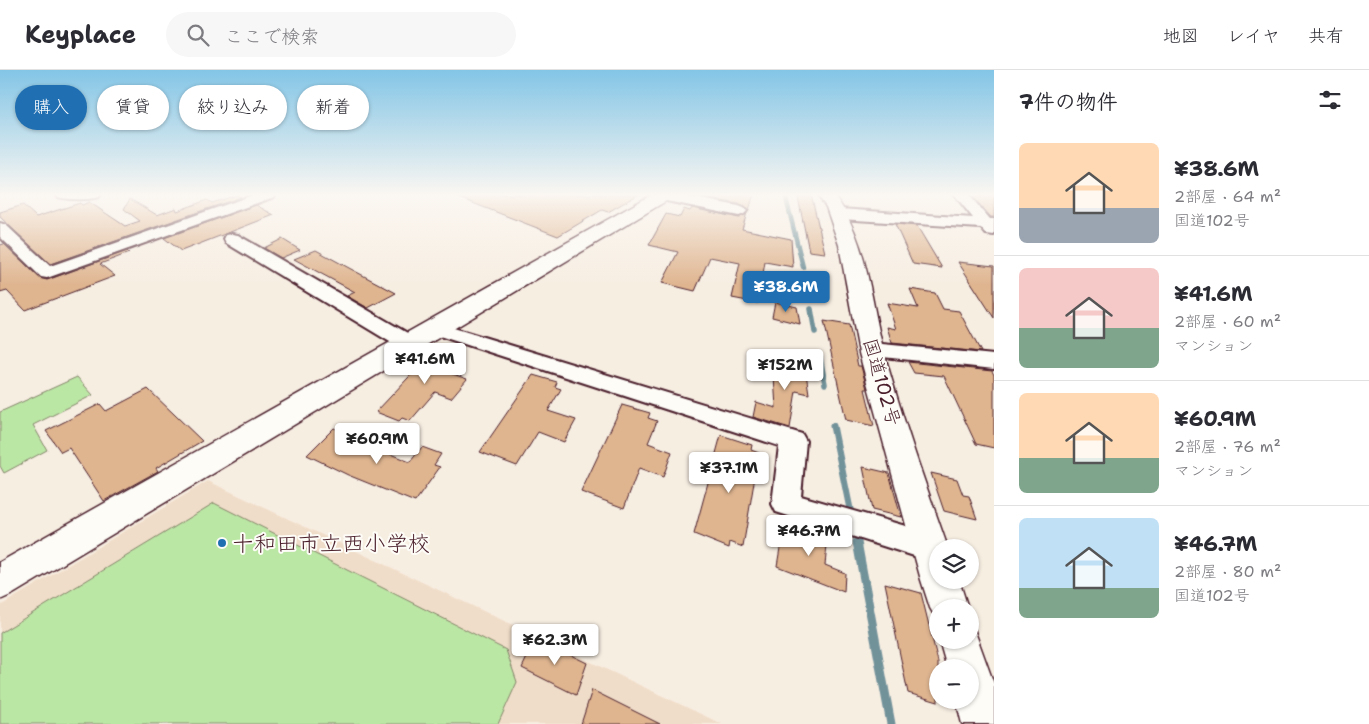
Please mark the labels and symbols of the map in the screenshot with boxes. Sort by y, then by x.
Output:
pin: ¥38.6M [745,270,827,313]
street label: 国道102号 [858,335,906,429]
pin: ¥41.6M [384,342,466,385]
pin: ¥152M [750,348,820,391]
pin: ¥60.9M [336,422,418,465]
pin: ¥37.1M [688,452,770,494]
pin: ¥46.7M [768,514,850,557]
place label: 十和田市立西小学校 [232,529,430,558]
marker: 十和田市立西小学校 [216,537,228,549]
pin: ¥62.3M [514,624,596,666]

